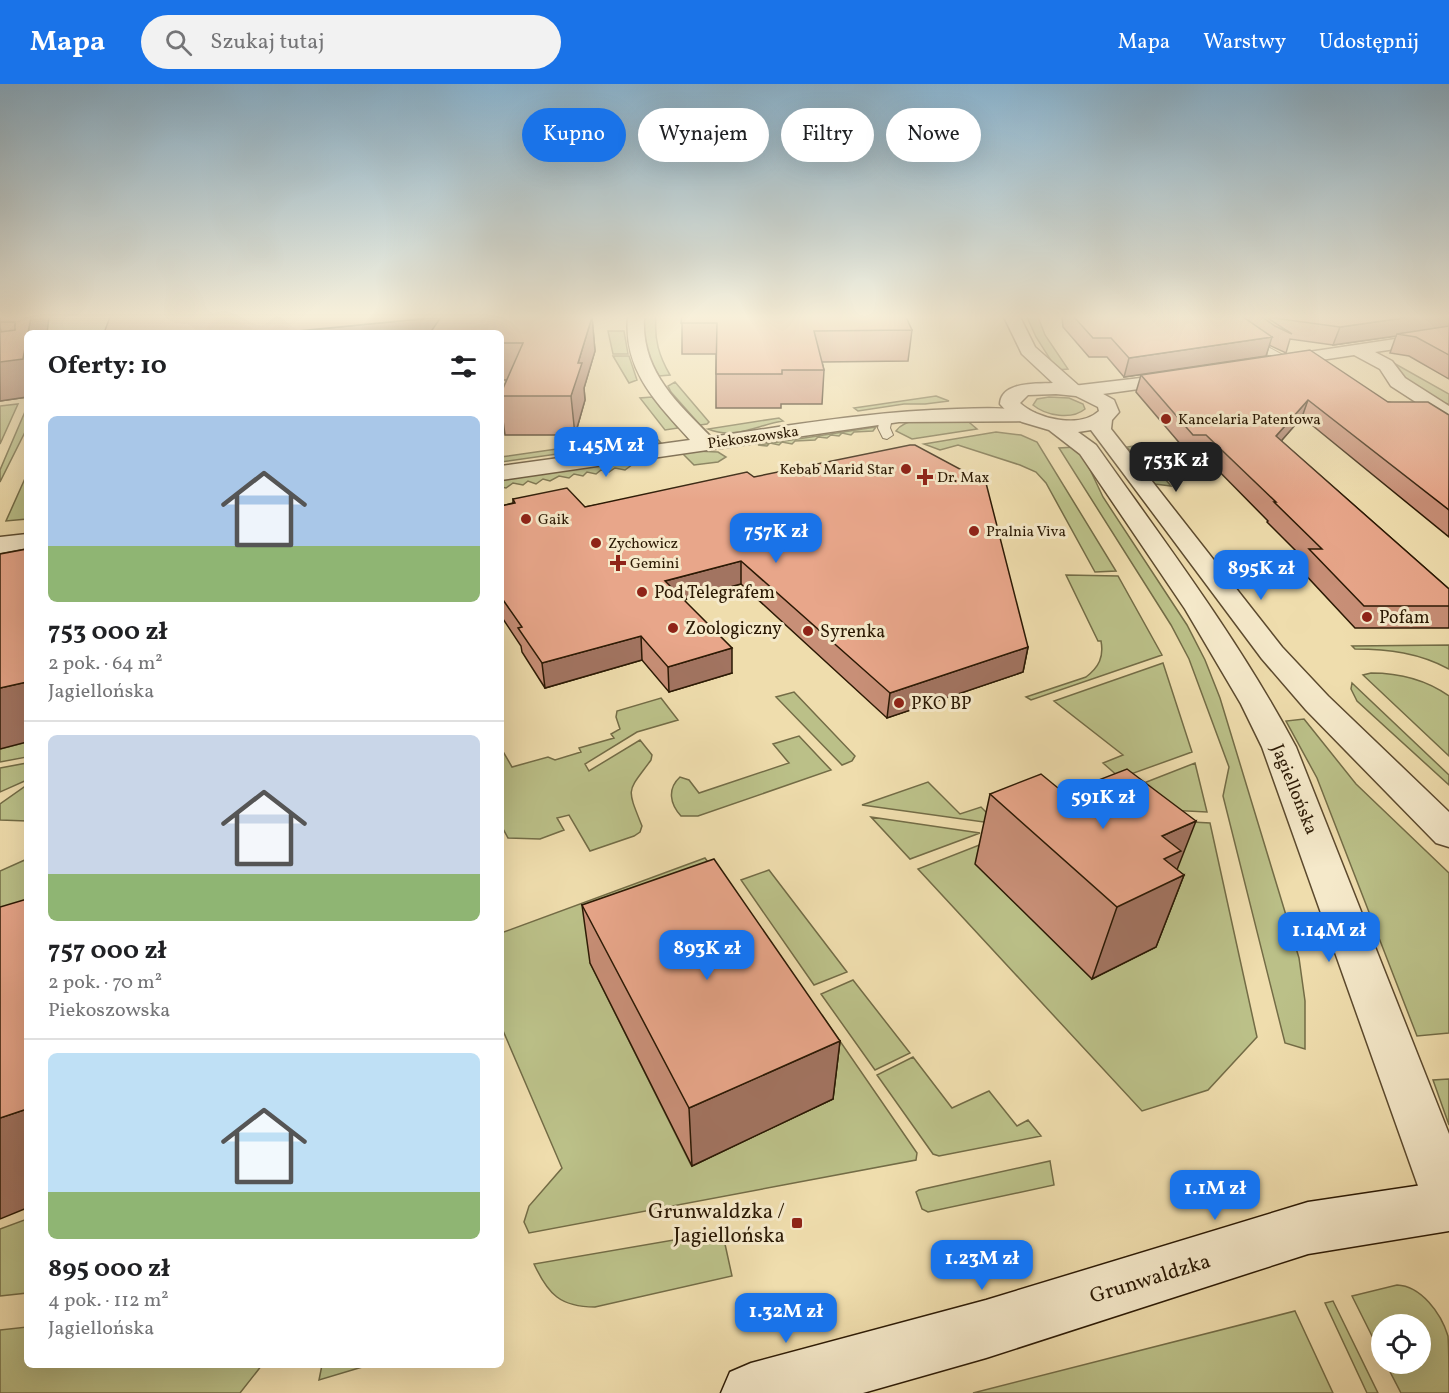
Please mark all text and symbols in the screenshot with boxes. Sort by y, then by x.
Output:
search box [141,15,561,69]
text: Mapa [30,23,105,62]
icon: search [162,26,195,59]
text: Szukaj tutaj [210,27,324,58]
text: Mapa [1118,28,1170,57]
text: Warstwy [1203,28,1286,57]
text: Udostępnij [1319,28,1419,57]
chip: Kupno [522,108,626,162]
chip: Wynajem [638,108,769,162]
chip: Filtry [781,108,874,162]
chip: Nowe [886,108,981,162]
text: Oferty: 10 [48,348,167,384]
icon: filters [447,350,480,383]
place label: Kancelaria Patentowa [1178,410,1321,431]
marker: Kancelaria Patentowa [1159,412,1173,426]
street label: Piekoszowska [706,422,800,455]
pin: 1.45M zł [544,427,668,478]
text: 1.45M zł [568,432,644,460]
pin: 753K zł [1121,442,1231,493]
text: 753K zł [1144,447,1208,475]
icon: home [210,455,318,563]
place label: Kebab Marid Star [779,460,894,481]
marker: Kebab Marid Star [899,462,913,476]
place label: Dr. Max [937,468,989,489]
marker: Dr. Max [918,470,932,484]
place label: Gaik [538,510,569,531]
marker: Gaik [519,512,533,526]
pin: 757K zł [721,513,831,564]
text: 757K zł [744,518,808,546]
place label: Pralnia Viva [986,522,1066,543]
marker: Pralnia Viva [967,524,981,538]
place label: Zychowicz [608,534,678,555]
marker: Zychowicz [589,536,603,550]
pin: 895K zł [1206,550,1316,601]
place label: Gemini [630,554,679,575]
text: 895K zł [1228,555,1294,583]
marker: Gemini [611,556,625,570]
place label: Pod Telegrafem [654,581,775,606]
marker: Pod Telegrafem [635,585,649,599]
place label: Pofam [1379,606,1430,631]
marker: Pofam [1360,610,1374,624]
text: 753 000 zł [48,614,167,650]
place label: Zoologiczny [685,617,782,642]
place label: Syrenka [820,620,885,645]
marker: Zoologiczny [666,621,680,635]
marker: Syrenka [801,624,815,638]
text: 2 pok. · 64 m² [48,650,163,678]
text: Jagiellońska [48,678,154,706]
place label: PKO BP [911,692,972,717]
marker: PKO BP [892,696,906,710]
street label: Jagiellońska [1264,741,1323,839]
icon: home [210,774,318,882]
pin: 591K zł [1048,779,1158,830]
text: 591K zł [1071,784,1135,812]
pin: 1.14M zł [1267,912,1391,963]
text: 1.14M zł [1292,917,1366,945]
pin: 893K zł [652,930,762,981]
text: 757 000 zł [48,933,166,969]
text: 893K zł [673,935,741,963]
text: 2 pok. · 70 m² [48,969,162,997]
text: Piekoszowska [48,997,170,1025]
icon: home [210,1092,318,1200]
pin: 1.1M zł [1160,1170,1270,1221]
text: 1.1M zł [1184,1175,1246,1203]
place label: Grunwaldzka / Jagiellońska [648,1198,785,1251]
marker: Grunwaldzka / Jagiellońska [790,1216,804,1230]
pin: 1.23M zł [920,1240,1044,1291]
text: 1.23M zł [945,1245,1019,1273]
street label: Grunwaldzka [1086,1247,1214,1312]
text: 895 000 zł [48,1251,170,1287]
text: 4 pok. · 112 m² [48,1287,169,1315]
pin: 1.32M zł [724,1293,848,1344]
text: 1.32M zł [749,1298,823,1326]
map controls [1371,1314,1431,1374]
button: locate [1371,1314,1431,1374]
text: Jagiellońska [48,1315,154,1343]

